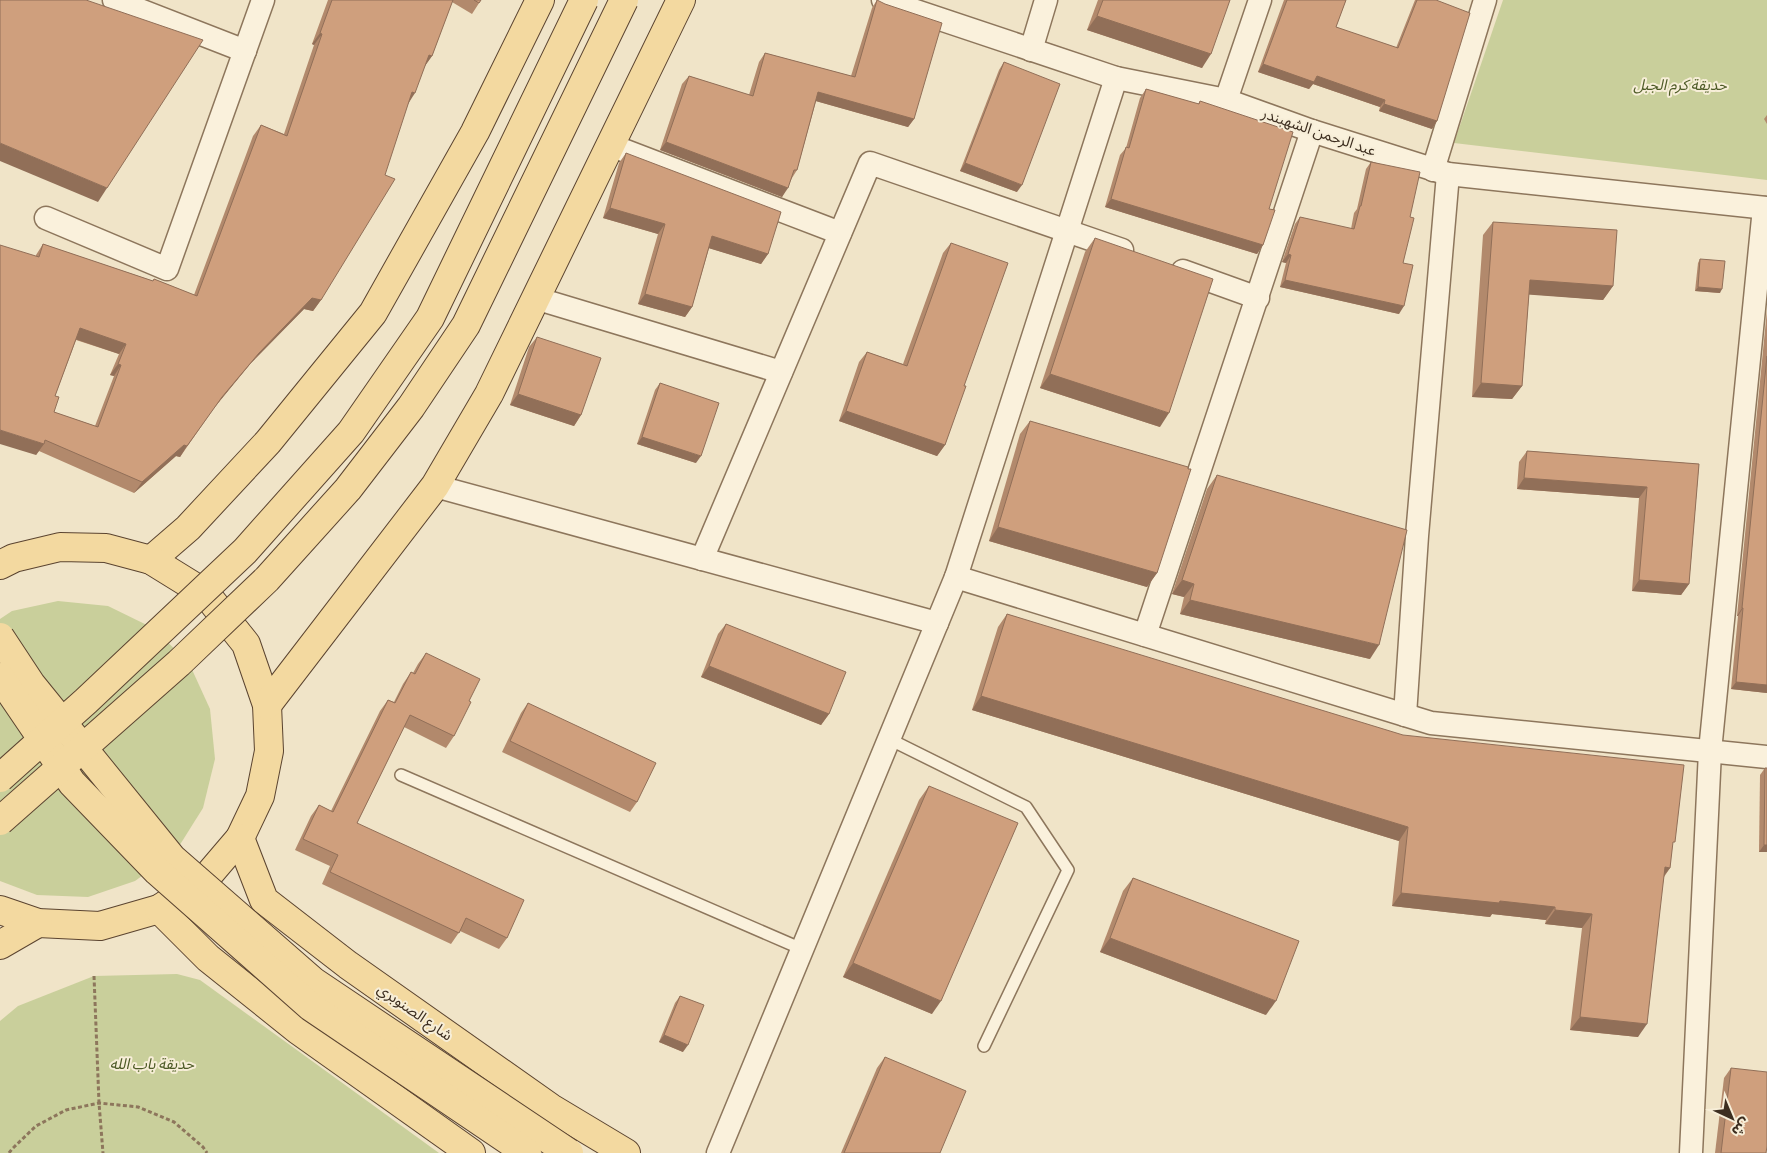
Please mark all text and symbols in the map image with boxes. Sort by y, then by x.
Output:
park label: حديقة كرم الجبل [1633,76,1727,96]
street label: عبد الرحمن الشهبندر [1259,104,1379,160]
street label: شارع الصنوبري [372,980,456,1047]
park label: حديقة باب الله [110,1055,194,1073]
north arrow [1707,1093,1757,1143]
text: ش [1728,1114,1753,1140]

